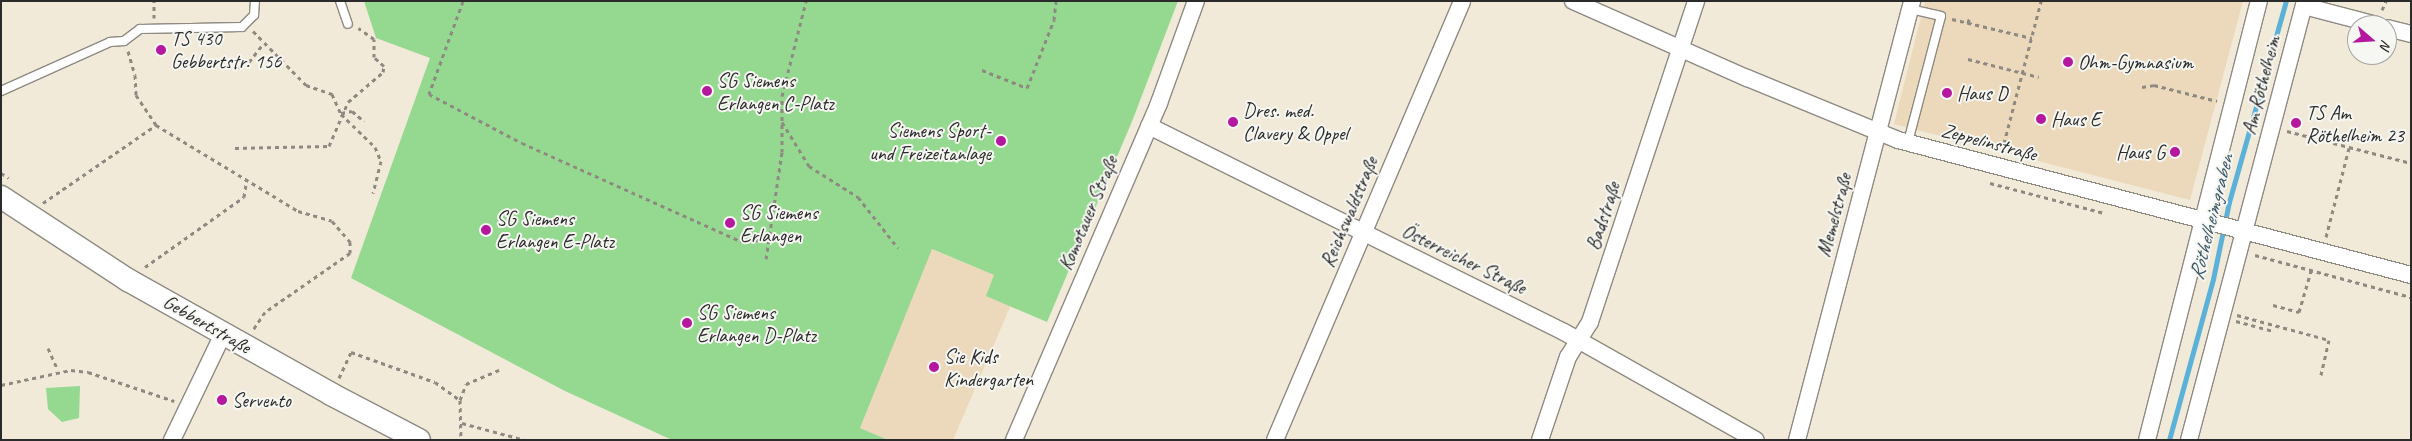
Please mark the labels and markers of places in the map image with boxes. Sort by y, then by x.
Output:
place label: TS 430 Gebbertstr. 156 [171,26,281,73]
marker: TS 430 Gebbertstr. 156 [155,44,167,56]
place label: Ohm-Gymnasium [2078,50,2193,74]
marker: Ohm-Gymnasium [2062,56,2074,68]
place label: SG Siemens Erlangen C-Platz [717,68,834,115]
place label: Haus D [1957,81,2008,105]
marker: SG Siemens Erlangen C-Platz [701,85,713,97]
marker: Haus D [1941,87,1953,99]
place label: Dres. med. Clavery & Oppel [1243,98,1348,145]
place label: TS Am Röthelheim 23 [2306,100,2404,147]
place label: Haus E [2051,107,2101,131]
marker: Haus E [2035,113,2047,125]
marker: Dres. med. Clavery & Oppel [1227,116,1239,128]
marker: TS Am Röthelheim 23 [2290,117,2302,129]
place label: Siemens Sport- und Freizeitanlage [870,118,991,165]
marker: Siemens Sport- und Freizeitanlage [995,135,1007,147]
place label: Haus G [2116,140,2165,164]
marker: Haus G [2169,146,2181,158]
place label: SG Siemens Erlangen [740,200,818,247]
place label: SG Siemens Erlangen E-Platz [496,206,614,253]
marker: SG Siemens Erlangen [724,217,736,229]
marker: SG Siemens Erlangen E-Platz [480,224,492,236]
place label: SG Siemens Erlangen D-Platz [697,300,816,347]
marker: SG Siemens Erlangen D-Platz [681,317,693,329]
place label: Sie Kids Kindergarten [944,344,1033,391]
marker: Sie Kids Kindergarten [928,361,940,373]
place label: Servento [232,388,291,412]
marker: Servento [216,394,228,406]

